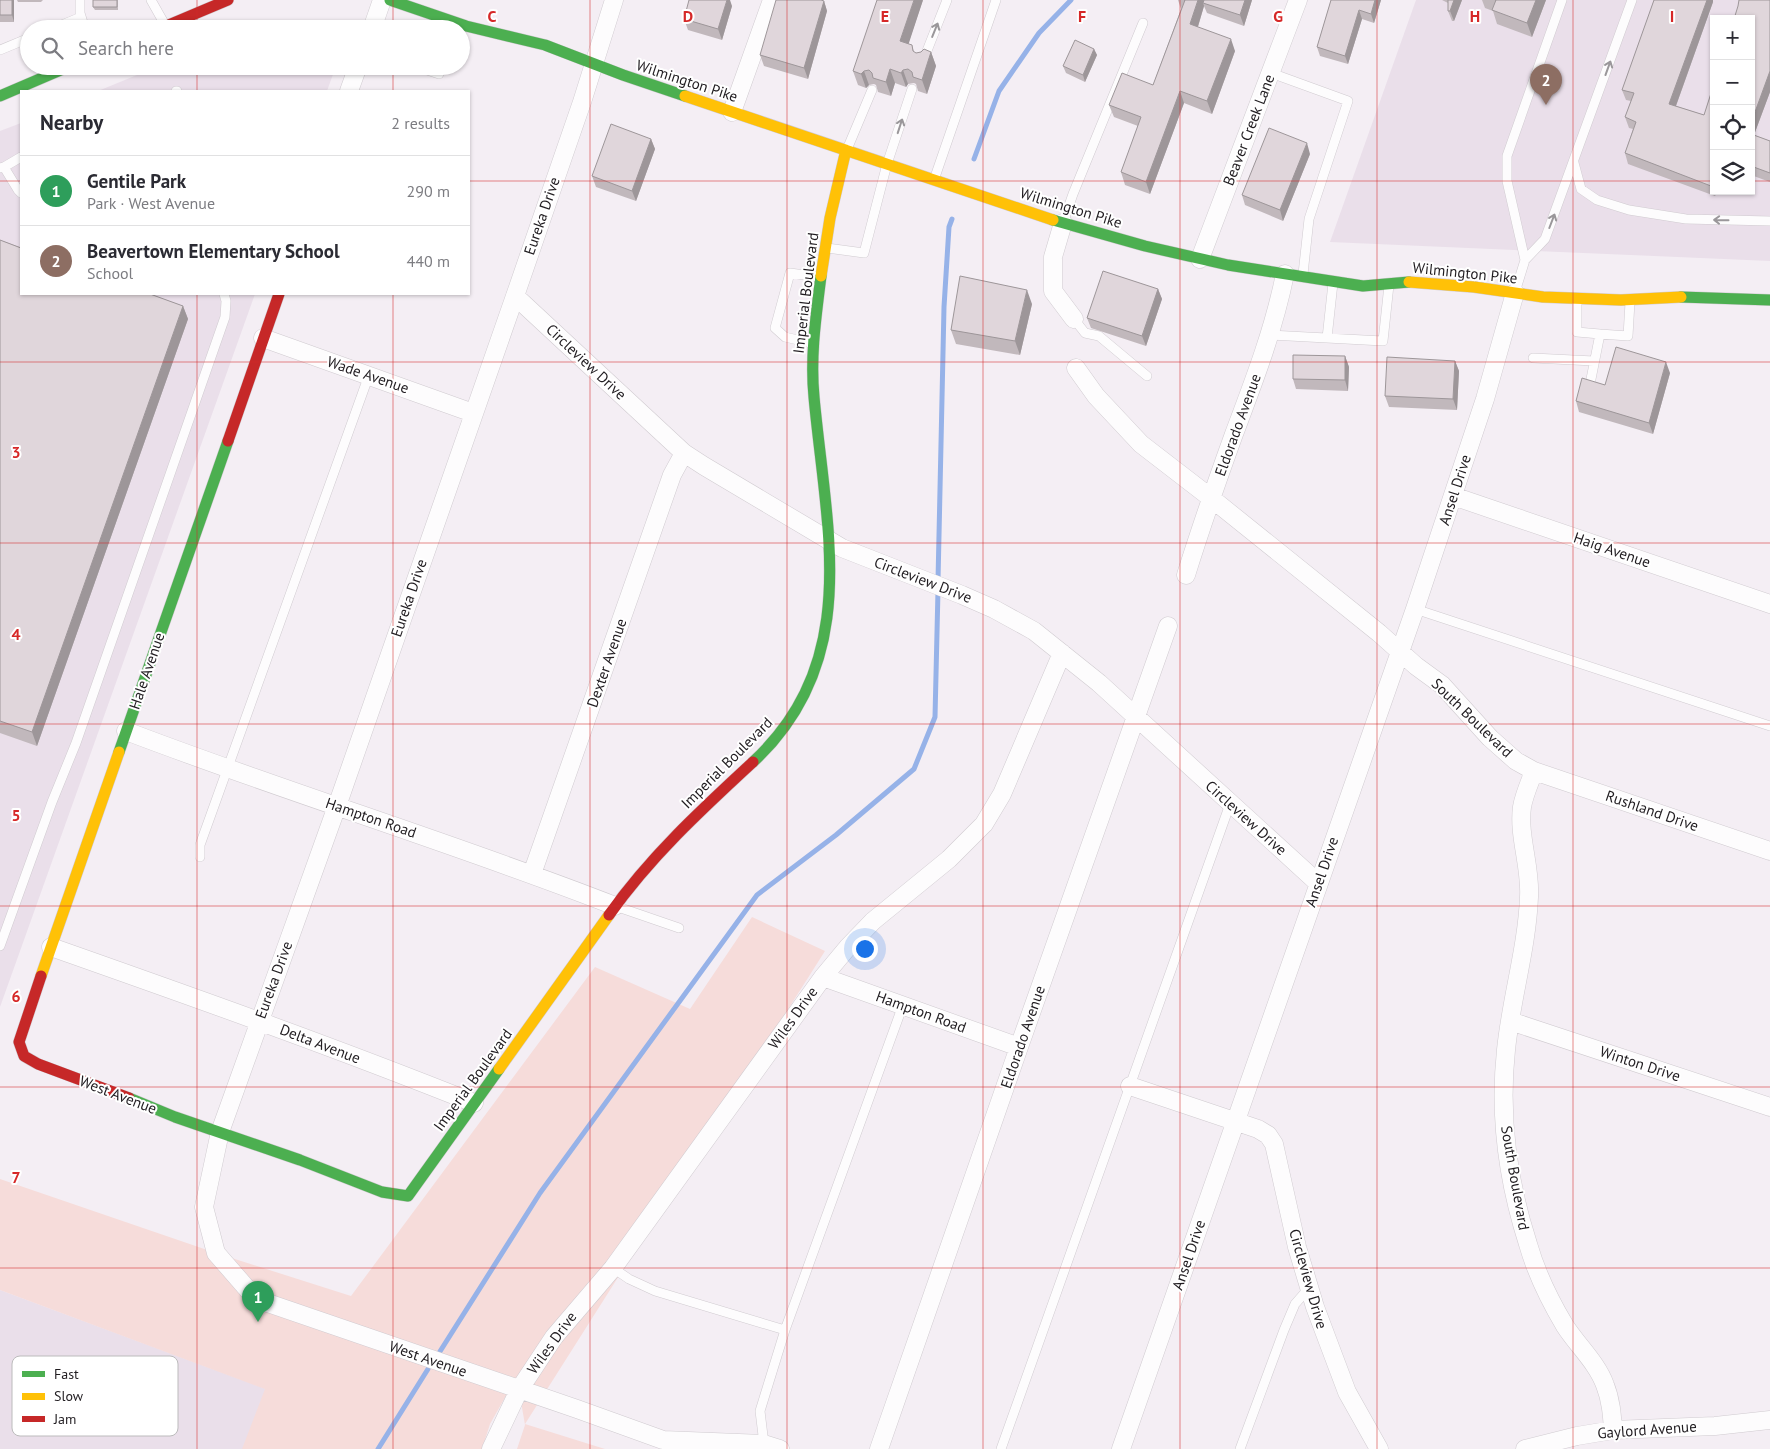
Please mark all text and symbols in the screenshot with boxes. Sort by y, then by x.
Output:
text: C [488,6,497,26]
text: D [683,6,693,26]
text: E [881,6,889,26]
text: F [1078,6,1086,26]
text: G [1273,6,1283,26]
text: H [1470,6,1480,26]
text: I [1670,6,1674,26]
map controls [1710,15,1755,195]
button: + [1710,15,1755,60]
search box [20,20,470,75]
one-way arrow [931,23,940,38]
icon: search [38,34,66,62]
text: Search here [78,36,174,60]
street label: Wilmington Pike [634,55,740,106]
button: − [1710,60,1755,105]
one-way arrow [1604,61,1613,77]
pin: 2 [1530,64,1562,105]
street label: Beaver Creek Lane [1219,72,1278,188]
button: locate [1710,105,1755,150]
text: Nearby [40,109,103,136]
text: 2 results [391,113,450,133]
one-way arrow [895,119,905,135]
button: layers [1710,150,1755,195]
text: Gentile Park [87,169,186,193]
street label: Eureka Drive [519,174,564,257]
text: 1 [51,181,61,201]
text: 290 m [407,181,450,201]
street label: Wilmington Pike [1018,183,1124,232]
text: Park · West Avenue [87,193,215,213]
one-way arrow [1548,214,1557,229]
one-way arrow [1714,215,1730,225]
street label: Imperial Boulevard [789,231,822,354]
text: Beavertown Elementary School [87,239,340,263]
text: 2 [51,251,61,271]
text: 440 m [407,251,450,271]
street label: Wilmington Pike [1412,258,1518,287]
text: School [87,263,133,283]
street label: Circleview Drive [542,320,631,404]
street label: Wade Avenue [325,352,412,397]
street label: Eldorado Avenue [1210,371,1265,479]
text: 3 [11,442,21,462]
street label: Ansel Drive [1434,452,1475,527]
street label: Haig Avenue [1571,528,1653,572]
street label: Circleview Drive [872,552,975,607]
street label: Eureka Drive [386,556,431,639]
street label: Dexter Avenue [582,616,631,710]
text: 4 [11,624,21,644]
street label: Hale Avenue [125,630,169,712]
street label: South Boulevard [1428,674,1517,761]
street label: Imperial Boulevard [677,713,776,812]
street label: Circleview Drive [1202,776,1291,859]
street label: Rushland Drive [1603,786,1701,835]
street label: Hampton Road [323,793,419,842]
text: 5 [11,805,21,825]
street label: Ansel Drive [1301,834,1342,909]
your location [852,936,878,962]
street label: Eureka Drive [251,938,296,1021]
street label: Wiles Drive [764,983,822,1053]
street label: Eldorado Avenue [996,983,1049,1091]
text: 6 [11,986,21,1006]
street label: Hampton Road [873,986,969,1037]
street label: Delta Avenue [277,1019,363,1068]
street label: Imperial Boulevard [429,1025,516,1134]
street label: Winton Drive [1598,1042,1683,1085]
street label: West Avenue [77,1071,159,1118]
street label: South Boulevard [1497,1124,1534,1232]
text: 7 [11,1167,21,1187]
street label: Ansel Drive [1168,1217,1209,1292]
street label: Circleview Drive [1285,1227,1332,1331]
pin: 1 [242,1281,274,1322]
street label: Wiles Drive [523,1308,581,1378]
street label: West Avenue [387,1336,470,1381]
legend [12,1356,178,1436]
text: Fast [54,1365,79,1383]
text: Slow [54,1387,84,1405]
text: Jam [53,1410,76,1428]
street label: Gaylord Avenue [1597,1417,1697,1442]

